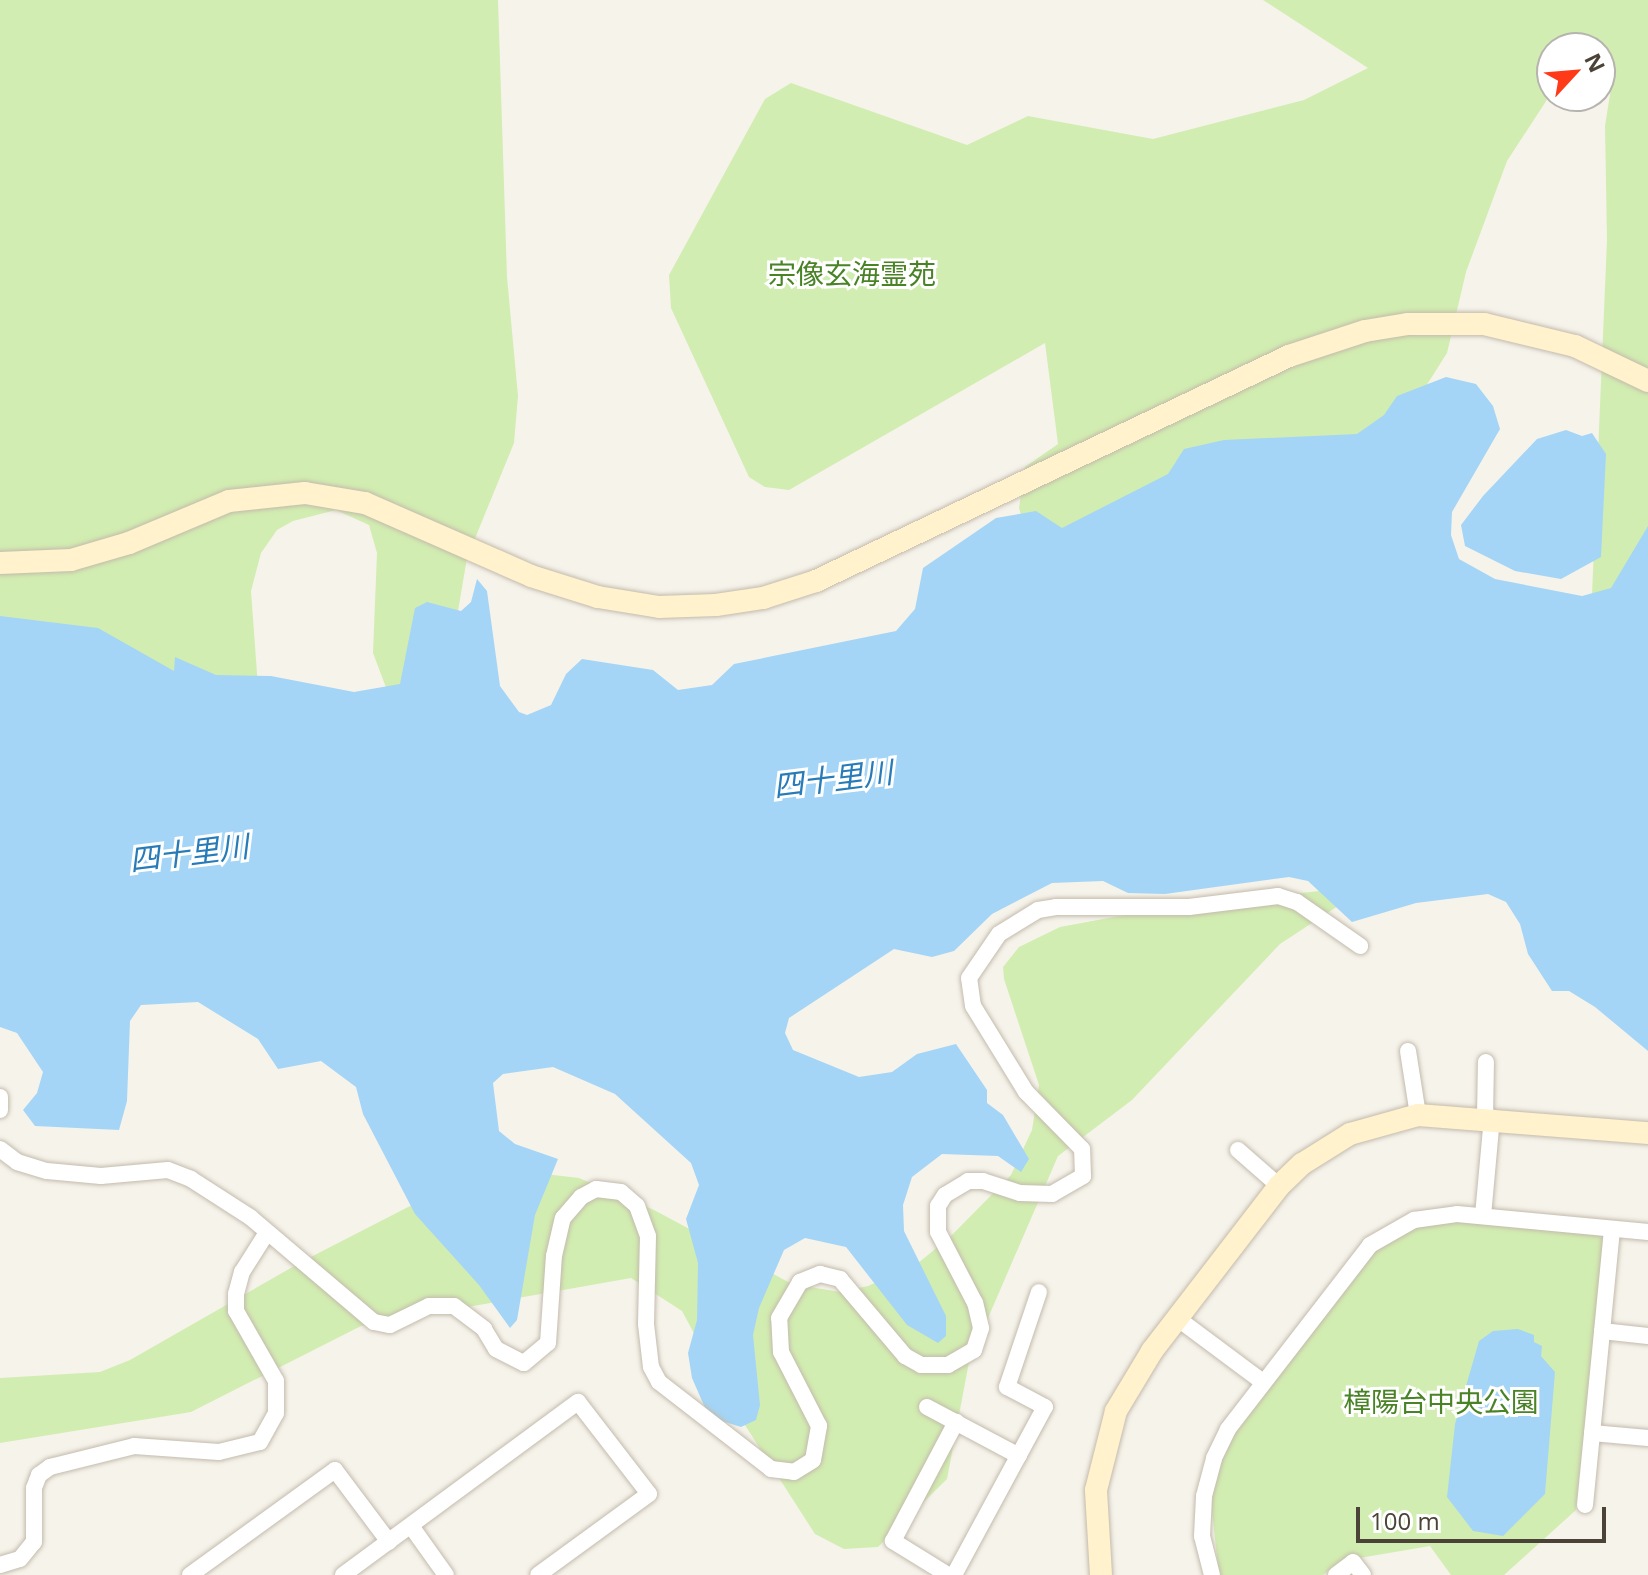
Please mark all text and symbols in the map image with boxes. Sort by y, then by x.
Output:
north arrow [1536,32,1616,112]
text: N [1578,48,1613,77]
park label: 宗像玄海霊苑 [768,256,936,290]
water label: 四十里川 [771,754,895,804]
water label: 四十里川 [127,828,251,878]
park label: 樟陽台中央公園 [1343,1384,1539,1418]
scale bar [1360,1491,1610,1541]
text: 100 m [1370,1504,1440,1537]

